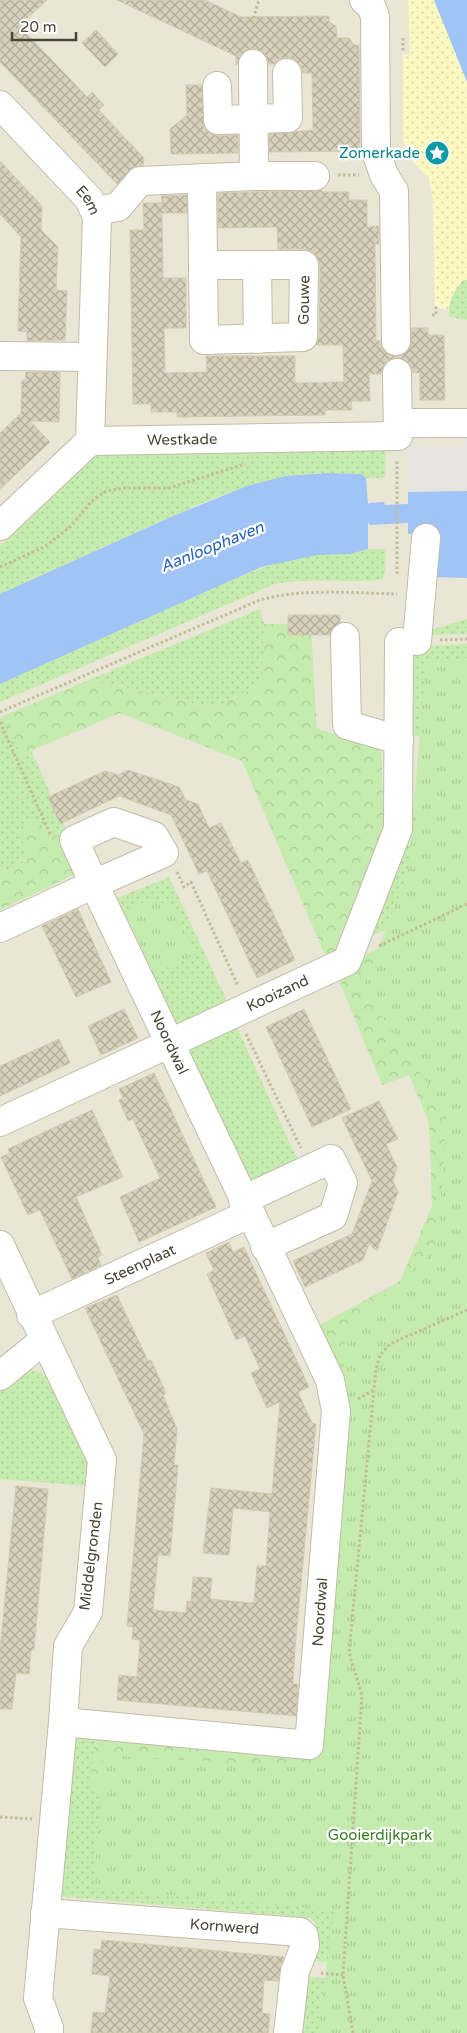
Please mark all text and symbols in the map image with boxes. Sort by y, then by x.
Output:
scale bar [12,10,76,42]
text: 20 m [20,18,57,36]
place icon: Zomerkade [424,140,450,166]
place label: Zomerkade [339,144,420,162]
street label: Eem [72,182,104,218]
street label: Gouwe [295,275,313,325]
street label: Westkade [147,430,217,449]
water label: Aanloophaven [157,517,268,577]
street label: Kooizand [244,971,312,1015]
street label: Noordwal [146,1007,192,1077]
street label: Steenplaat [101,1240,179,1289]
street label: Middelgronden [75,1501,107,1611]
street label: Noordwal [309,1577,331,1647]
park label: Gooierdijkpark [328,1826,432,1844]
street label: Kornwerd [189,1915,260,1938]

